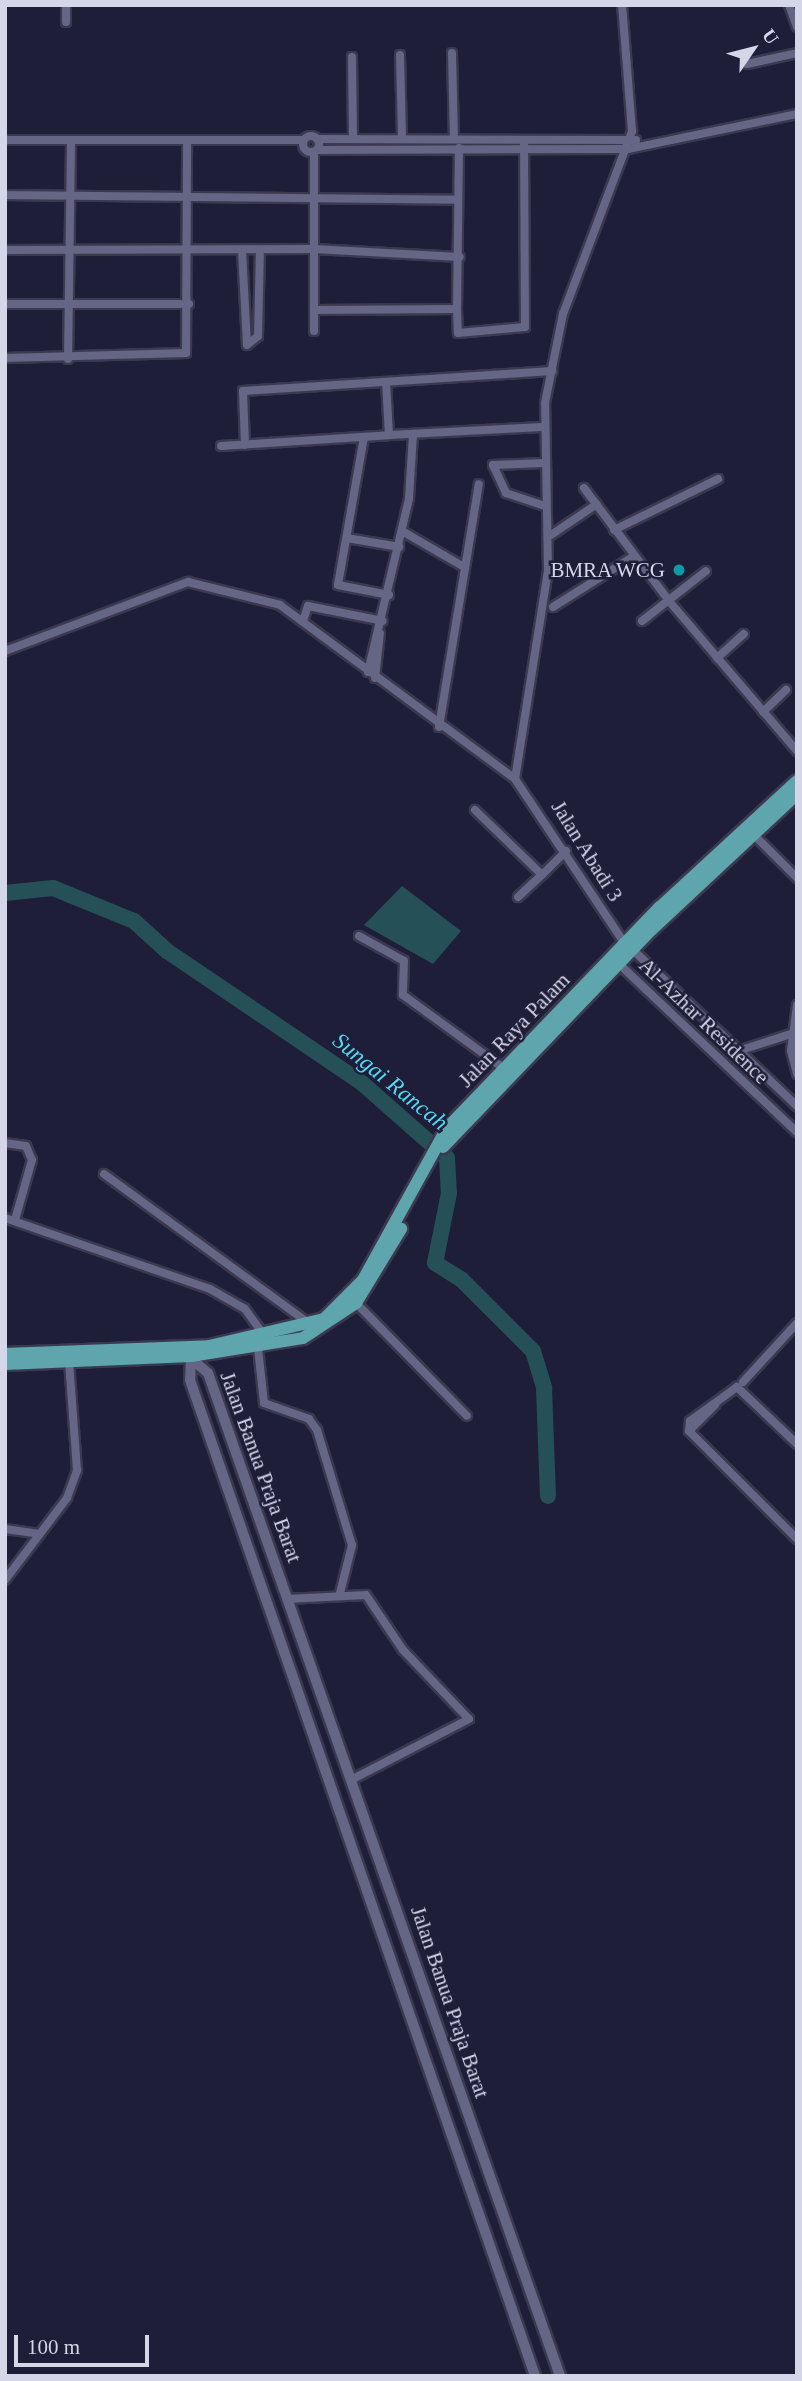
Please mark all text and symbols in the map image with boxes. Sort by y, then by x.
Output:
north arrow [718,14,788,84]
text: U [758,25,783,48]
place label: BMRA WCG [549,557,665,583]
marker: BMRA WCG [671,562,687,578]
street label: Jalan Abadi 3 [546,795,628,907]
street label: Al-Azhar Residence [634,953,774,1089]
street label: Jalan Raya Palam [453,968,575,1092]
water label: Sungai Rancah [327,1027,453,1137]
street label: Jalan Banua Praja Barat [215,1368,307,1566]
street label: Jalan Banua Praja Barat [405,1903,495,2101]
scale bar [18,2322,152,2366]
text: 100 m [27,2335,80,2359]

